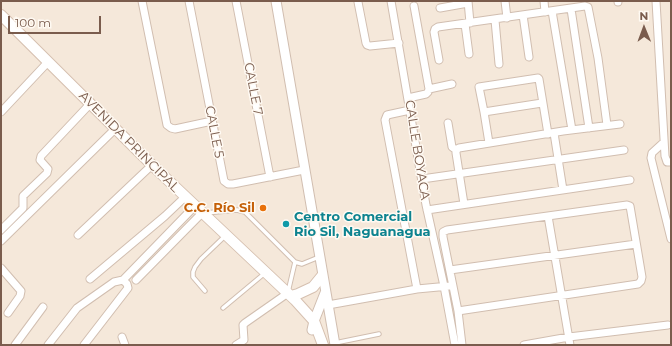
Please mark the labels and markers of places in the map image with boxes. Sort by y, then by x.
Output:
place label: C.C. Río Sil [184,200,255,216]
marker: C.C. Río Sil [258,203,268,213]
place label: Centro Comercial Rio Sil, Naguanagua [294,209,431,240]
marker: Centro Comercial Rio Sil, Naguanagua [281,219,291,229]

